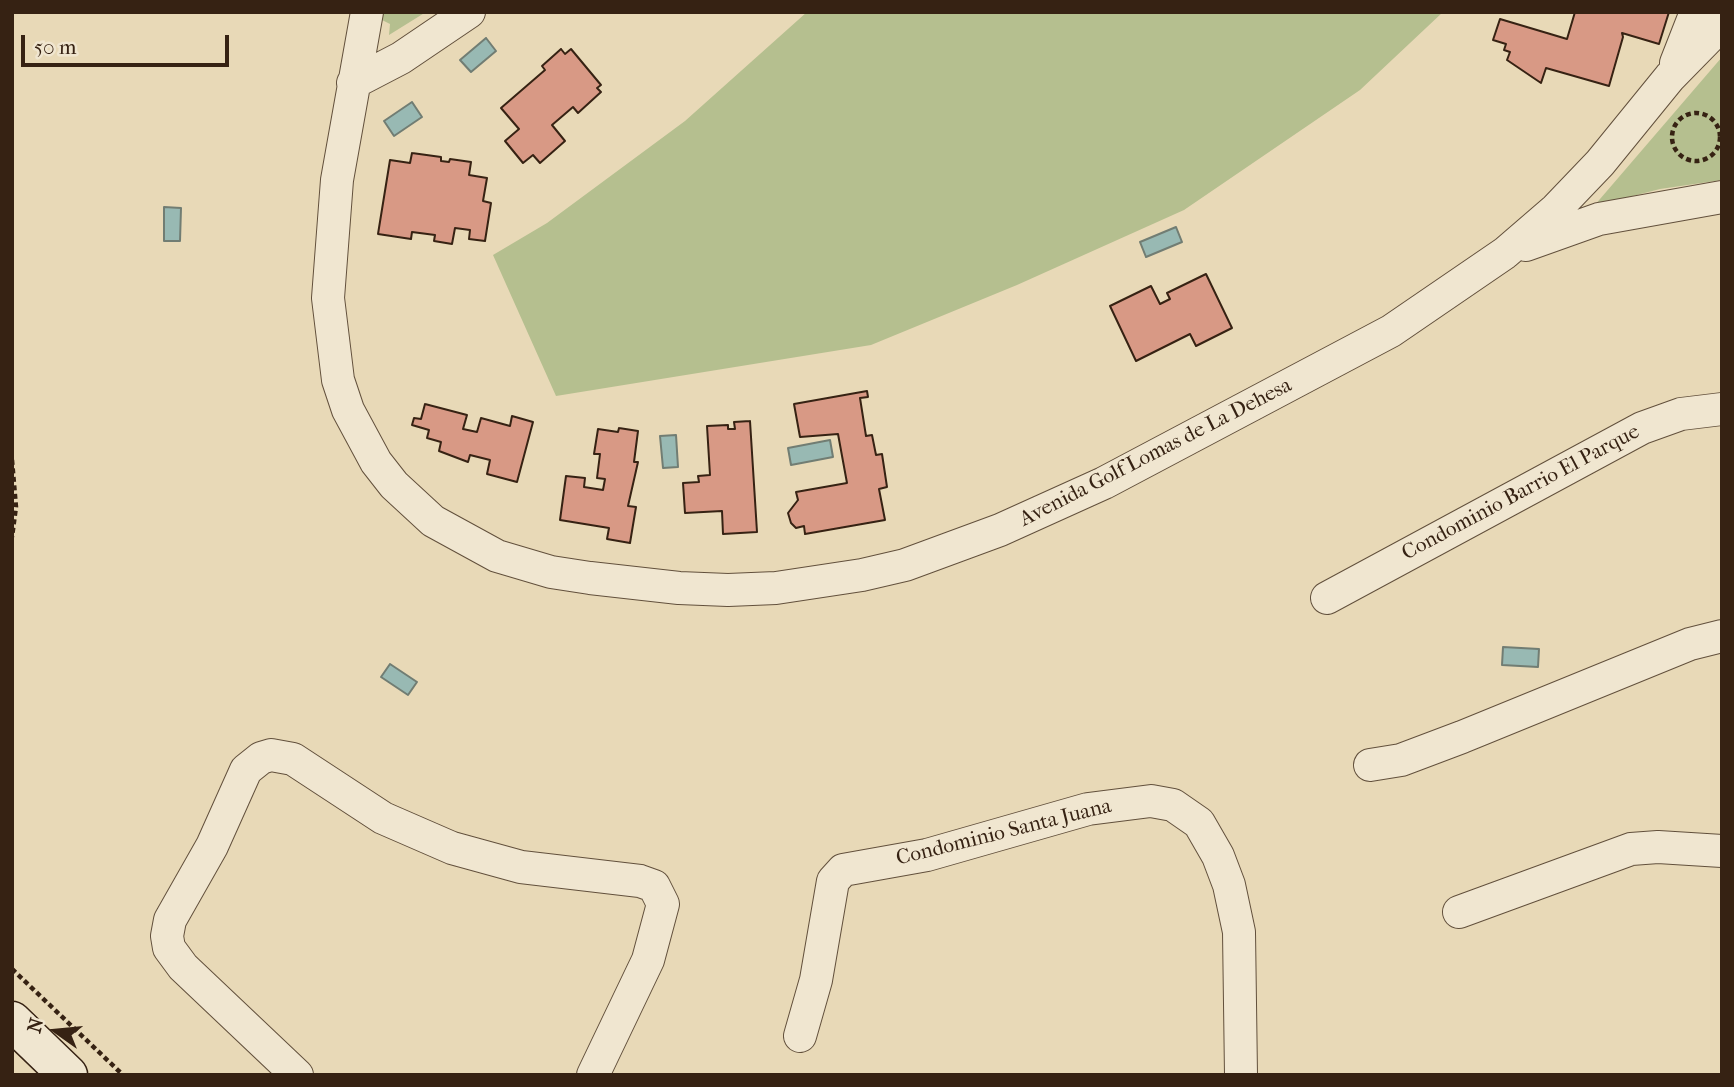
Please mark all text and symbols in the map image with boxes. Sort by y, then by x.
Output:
scale bar [24,21,233,65]
text: 50 m [34,35,77,59]
street label: Avenida Golf Lomas de La Dehesa [1016,373,1296,533]
street label: Condominio Barrio El Parque [1398,420,1644,566]
street label: Condominio Santa Juana [894,794,1114,872]
north arrow [21,996,91,1066]
text: N [23,1016,48,1035]

